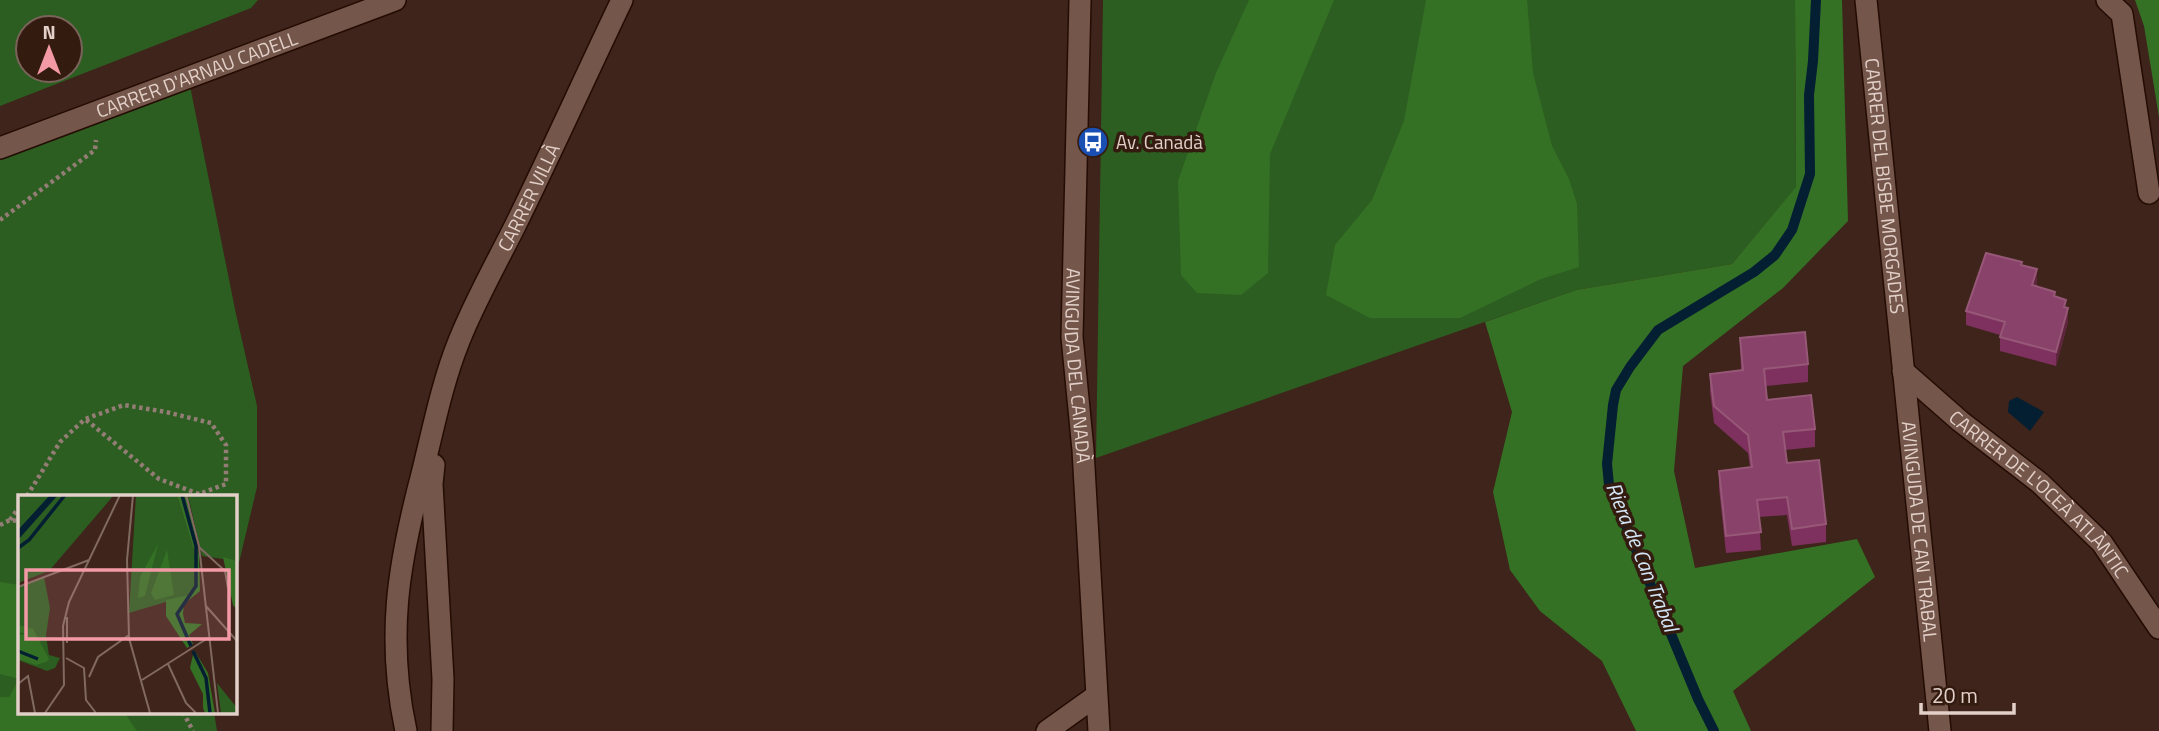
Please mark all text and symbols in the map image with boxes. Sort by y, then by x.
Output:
north arrow [14,14,84,84]
text: N [42,17,56,46]
street label: CARRER D'ARNAU CADELL [92,23,301,125]
street label: CARRER DEL BISBE MORGADES [1858,57,1913,315]
bus stop icon: Av. Canadà [1076,125,1110,159]
place label: Av. Canadà [1116,127,1203,156]
street label: CARRER VILLÀ [490,138,567,256]
street label: AVINGUDA DEL CANADÀ [1058,268,1099,464]
street label: CARRER DE L'OCEÀ ATLÀNTIC [1943,403,2136,584]
street label: AVINGUDA DE CAN TRABAL [1895,420,1946,643]
water label: Riera de Can Trabal [1598,477,1688,639]
inset map [18,495,236,714]
scale bar [1921,672,2014,716]
text: 20 m [1932,679,1978,711]

